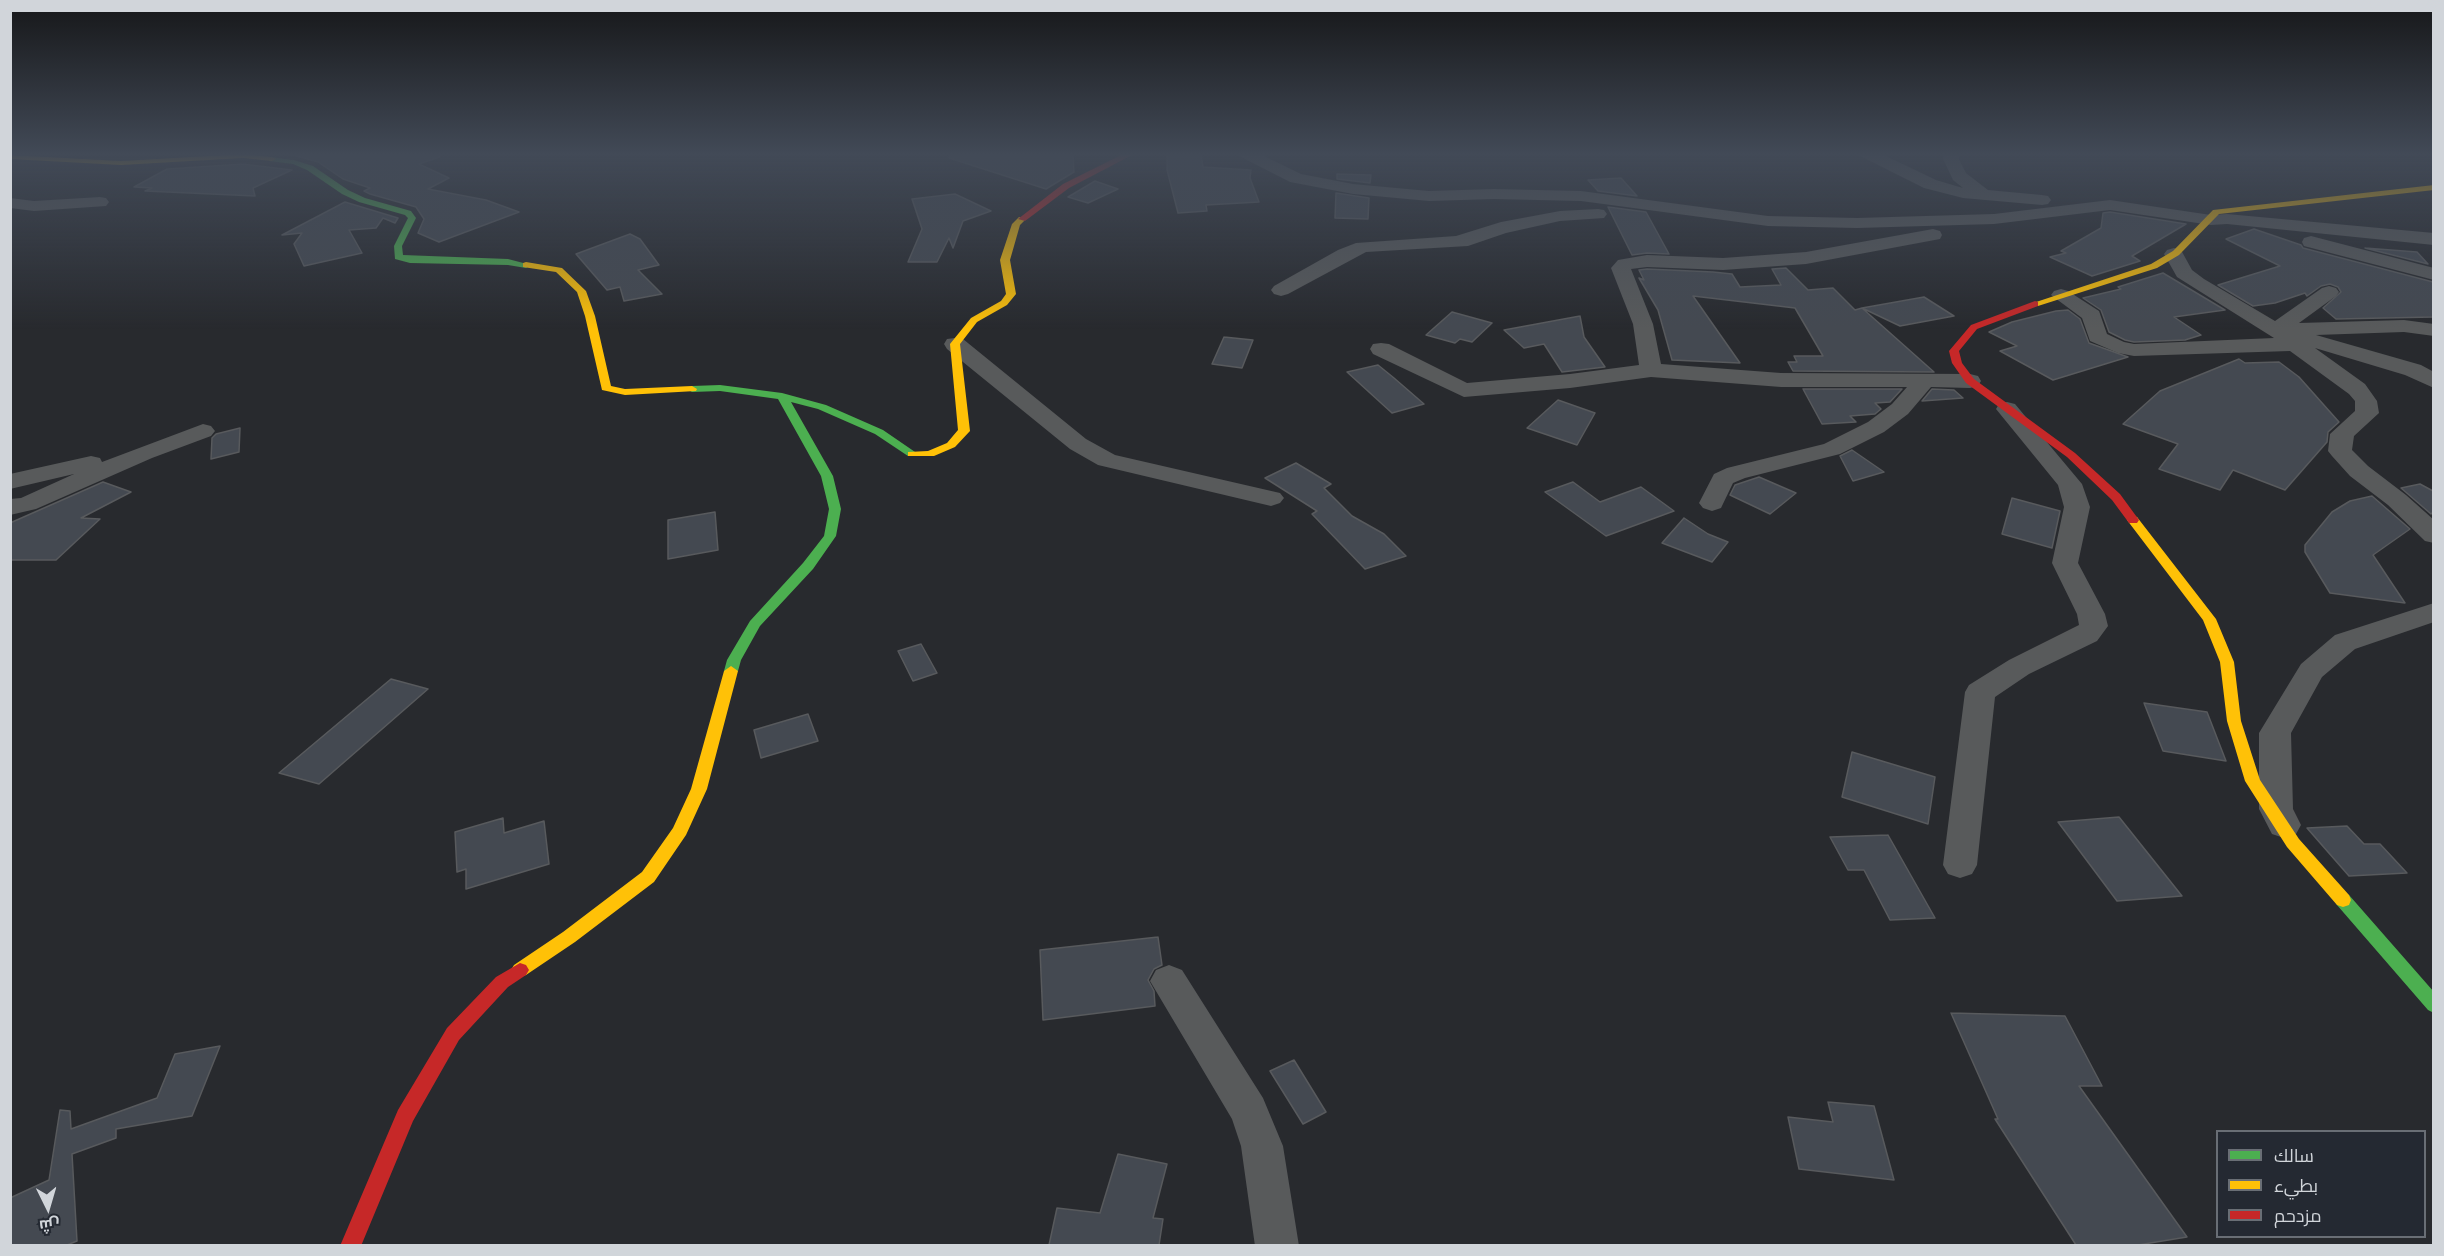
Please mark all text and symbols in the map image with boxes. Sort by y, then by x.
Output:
legend [2216,1130,2426,1238]
text: سالك [2274,1143,2314,1167]
text: بطيء [2274,1173,2318,1197]
north arrow [18,1178,78,1238]
text: مزدحم [2274,1203,2322,1227]
text: ش [38,1214,61,1238]

